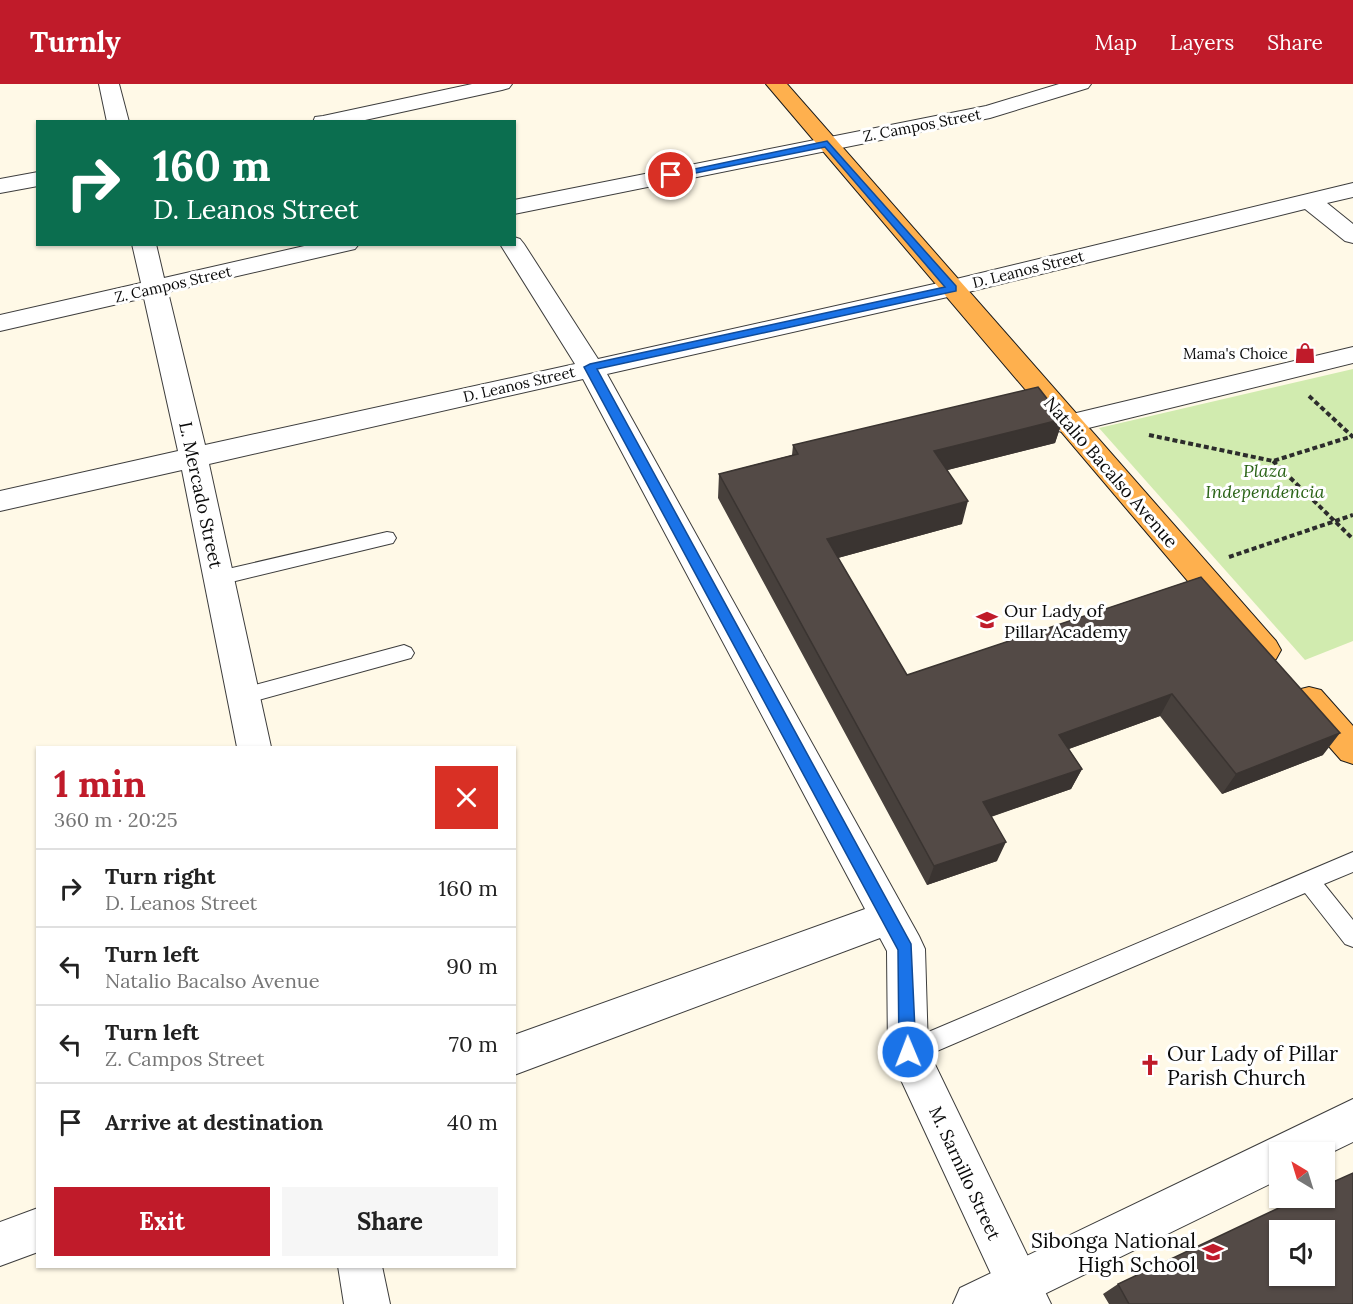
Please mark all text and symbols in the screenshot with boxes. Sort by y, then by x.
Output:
text: Turnly [30,24,121,60]
text: Map [1094,29,1137,56]
text: Layers [1170,29,1234,56]
text: Share [1267,29,1323,56]
street label: Z. Campos Street [861,104,983,146]
text: 160 m [153,139,271,193]
icon: right [54,144,132,222]
pin [645,149,696,200]
icon: arrive [654,158,687,191]
text: D. Leanos Street [153,192,359,226]
street label: D. Leanos Street [970,246,1086,292]
street label: Z. Campos Street [113,261,234,307]
shop icon: Mama's Choice [1293,341,1317,365]
place label: Mama's Choice [1183,344,1288,363]
street label: D. Leanos Street [461,362,577,406]
street label: Natalio Bacalso Avenue [1039,392,1183,553]
street label: L. Mercado Street [174,420,228,570]
park label: Plaza Independencia [1205,459,1325,503]
place label: Our Lady of Pillar Academy [1004,599,1128,643]
school or university icon: Our Lady of Pillar Academy [975,608,999,632]
text: 1 min [54,761,146,807]
button: close [435,766,498,829]
text: 360 m · 20:25 [54,807,178,832]
text: Turn right [105,862,216,890]
icon: right [54,872,87,905]
text: 160 m [438,874,498,902]
text: D. Leanos Street [105,890,257,915]
text: Turn left [105,940,199,968]
icon: left [54,950,87,983]
text: 90 m [446,952,498,980]
text: Natalio Bacalso Avenue [105,968,320,993]
text: Turn left [105,1018,199,1046]
position arrow [876,1020,940,1084]
icon: left [54,1028,87,1061]
text: 70 m [449,1030,498,1058]
place label: Our Lady of Pillar Parish Church [1167,1040,1338,1091]
text: Z. Campos Street [105,1046,264,1071]
church icon: Our Lady of Pillar Parish Church [1138,1053,1162,1077]
street label: M. Sarnillo Street [924,1102,1006,1244]
icon: arrive [54,1106,87,1139]
text: Arrive at destination [105,1108,323,1136]
text: 40 m [447,1108,498,1136]
north arrow [1269,1142,1335,1208]
map controls [1269,1142,1335,1286]
button: Exit [54,1187,270,1256]
button: Share [282,1187,498,1256]
button: sound [1269,1220,1335,1286]
place label: Sibonga National High School [1031,1227,1196,1278]
school or university icon: Sibonga National High School [1201,1240,1225,1264]

